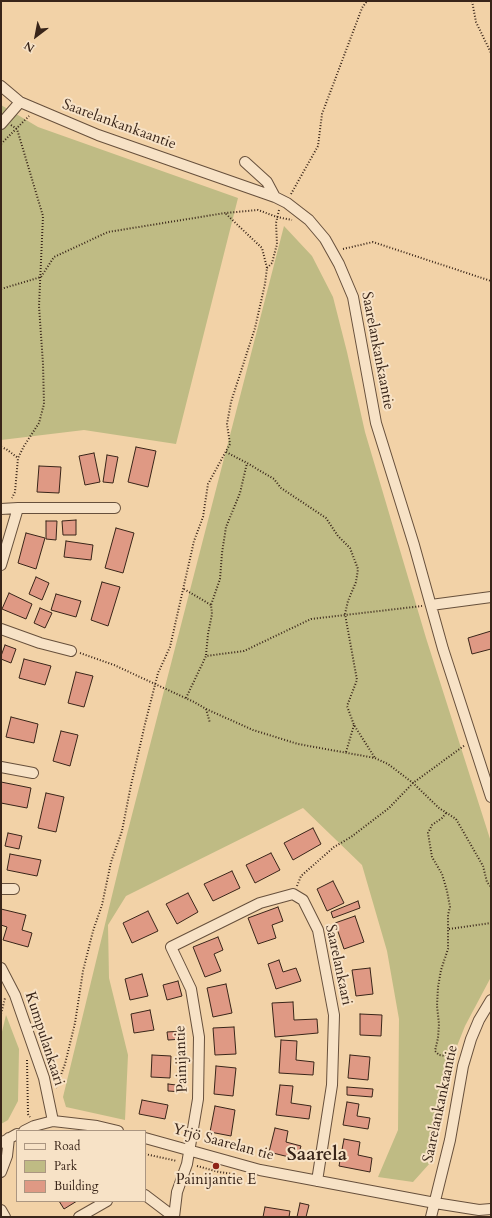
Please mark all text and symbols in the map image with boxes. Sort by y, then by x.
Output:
north arrow [16,16,56,56]
text: N [21,38,37,55]
street label: Saarelankankaantie [60,96,178,154]
street label: Saarelankankaantie [357,290,397,412]
street label: Saarelankaari [321,923,355,1007]
street label: Kumpulankaari [20,990,68,1088]
street label: Painijantie [172,1025,192,1093]
street label: Saarelankankaantie [420,1043,462,1165]
street label: Yrjö Saarelan tie [170,1121,276,1165]
legend [16,1130,146,1202]
text: Road [54,1138,80,1154]
district label: Saarela [287,1145,347,1167]
text: Park [54,1158,77,1174]
marker: Painijantie E [211,1161,221,1171]
place label: Painijantie E [176,1172,256,1190]
text: Building [54,1178,98,1194]

